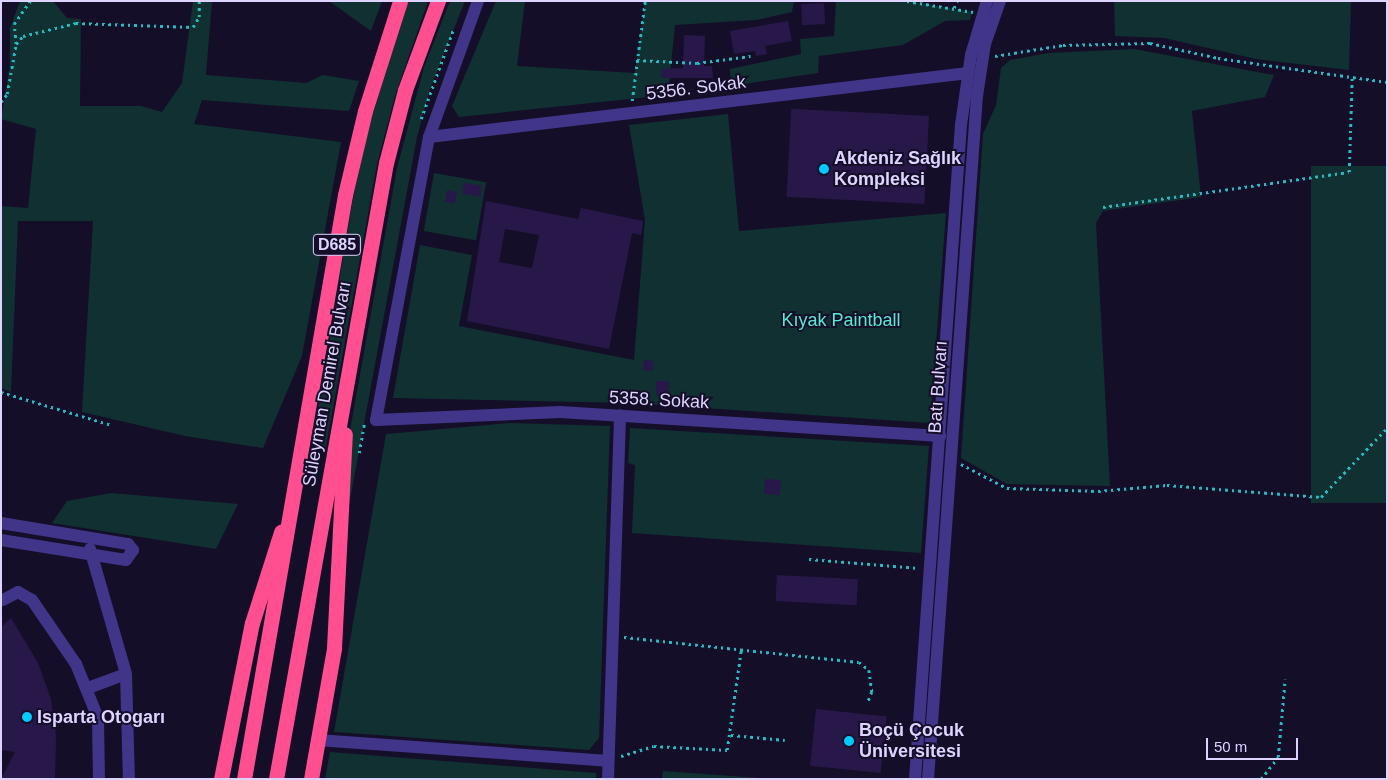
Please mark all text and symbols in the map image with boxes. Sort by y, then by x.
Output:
street label: 5356. Sokak [645,71,747,105]
place label: Akdeniz Sağlık Kompleksi [834,148,961,190]
marker: Akdeniz Sağlık Kompleksi [818,163,830,175]
road number: D685 [312,232,362,258]
street label: Süleyman Demirel Bulvarı [298,280,356,488]
park label: Kıyak Paintball [781,309,901,331]
street label: Batı Bulvarı [924,340,952,434]
street label: 5358. Sokak [608,387,710,413]
place label: Isparta Otogarı [37,706,165,728]
marker: Isparta Otogarı [21,711,33,723]
place label: Boçü Çocuk Üniversitesi [859,720,964,762]
scale bar [1208,728,1300,760]
marker: Boçü Çocuk Üniversitesi [843,735,855,747]
text: 50 m [1214,738,1247,755]

